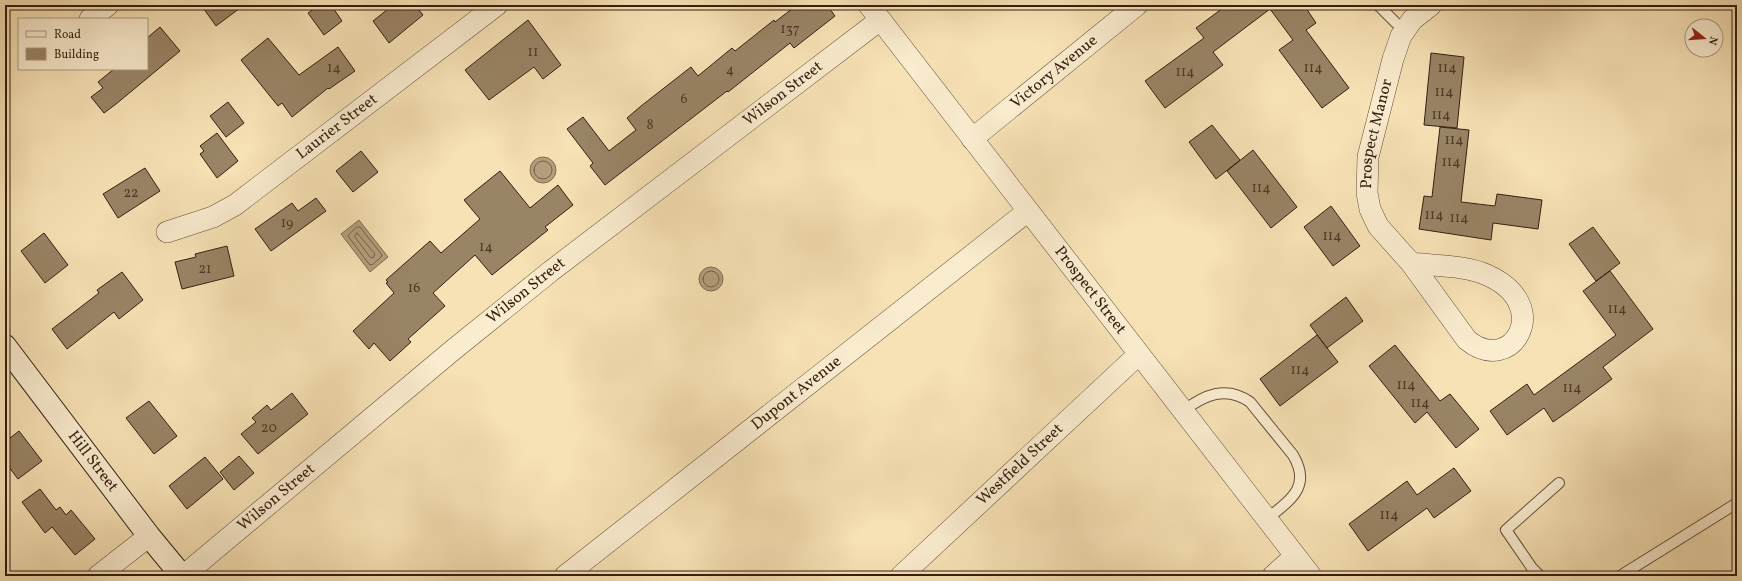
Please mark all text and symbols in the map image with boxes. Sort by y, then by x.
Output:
legend [18,18,148,70]
north arrow [1684,18,1724,58]
house number: 137 [780,20,800,39]
text: Road [54,27,81,43]
street label: Victory Avenue [1006,30,1103,114]
text: N [1704,34,1720,47]
house number: 11 [528,43,538,62]
text: Building [54,47,99,63]
street label: Wilson Street [739,56,828,132]
house number: 14 [327,59,341,78]
house number: 114 [1303,59,1323,78]
house number: 114 [1437,59,1457,78]
house number: 4 [726,61,734,80]
house number: 114 [1175,63,1195,82]
street label: Prospect Manor [1356,77,1398,189]
house number: 114 [1434,83,1454,102]
street label: Laurier Street [292,89,383,165]
house number: 6 [680,90,688,109]
house number: 114 [1431,106,1451,125]
house number: 8 [646,116,654,135]
house number: 114 [1444,131,1464,150]
house number: 114 [1441,153,1461,172]
house number: 114 [1251,179,1271,198]
house number: 22 [123,184,139,203]
house number: 114 [1424,206,1444,225]
house number: 114 [1449,209,1469,228]
house number: 19 [281,214,293,233]
house number: 114 [1322,227,1342,246]
house number: 14 [479,238,493,257]
street label: Prospect Street [1049,242,1131,339]
street label: Wilson Street [482,253,570,330]
house number: 21 [199,260,211,279]
house number: 16 [408,279,420,298]
house number: 114 [1607,300,1627,319]
street label: Dupont Avenue [747,351,846,436]
house number: 114 [1290,361,1310,380]
house number: 114 [1396,376,1416,395]
house number: 114 [1562,379,1582,398]
house number: 114 [1410,394,1430,413]
street label: Westfield Street [972,418,1069,511]
house number: 20 [261,419,277,438]
street label: Hill Street [62,426,123,497]
street label: Wilson Street [233,458,320,537]
house number: 114 [1379,506,1399,525]

